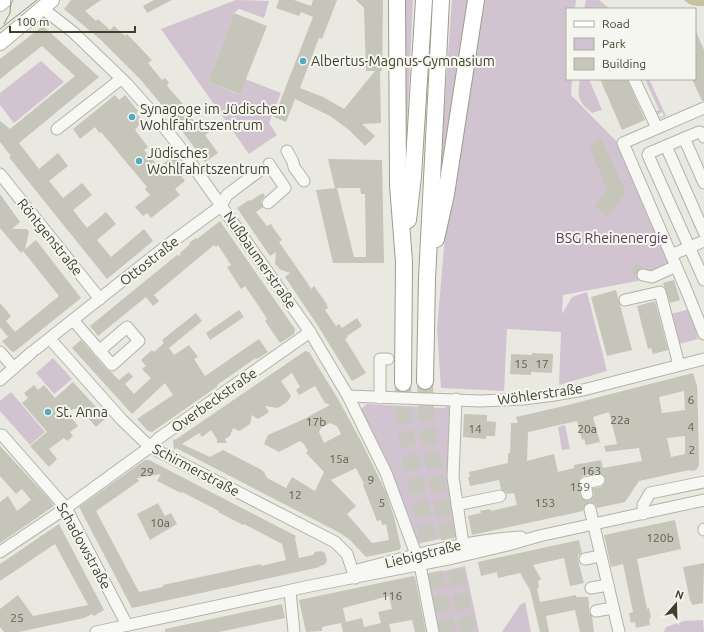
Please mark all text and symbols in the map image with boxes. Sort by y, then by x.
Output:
scale bar [10,8,135,34]
legend [566,8,696,80]
text: 100 m [16,15,49,28]
text: Road [602,17,630,30]
text: Park [602,37,626,50]
place label: Albertus-Magnus-Gymnasium [311,53,495,69]
marker: Albertus-Magnus-Gymnasium [298,56,308,66]
text: Building [602,57,646,70]
place label: Synagoge im Jüdischen Wohlfahrtszentrum [140,101,286,133]
marker: Synagoge im Jüdischen Wohlfahrtszentrum [127,112,137,122]
place label: Jüdisches Wohlfahrtszentrum [147,145,270,177]
marker: Jüdisches Wohlfahrtszentrum [134,156,144,166]
street label: Röntgenstraße [14,195,86,279]
street label: Nußbaumerstraße [220,208,300,312]
park label: BSG Rheinenergie [556,230,668,246]
street label: Ottostraße [116,233,182,289]
house number: 15 [514,357,528,370]
house number: 17 [535,357,549,370]
street label: Overbeckstraße [168,365,260,435]
street label: Wöhlerstraße [496,380,584,408]
house number: 6 [688,393,695,406]
place label: St. Anna [56,404,108,420]
marker: St. Anna [43,407,53,417]
house number: 22a [610,413,630,426]
house number: 17b [306,415,326,428]
house number: 4 [688,420,695,433]
house number: 14 [468,422,482,435]
house number: 20a [577,422,597,435]
street label: Schirmerstraße [150,440,242,500]
house number: 2 [689,443,695,456]
house number: 15a [329,452,349,465]
house number: 163 [581,464,601,477]
house number: 29 [140,465,154,478]
house number: 9 [368,473,374,486]
house number: 159 [570,480,590,493]
house number: 12 [288,488,302,501]
house number: 5 [379,496,385,509]
house number: 153 [535,496,555,509]
street label: Schadowstraße [54,500,114,592]
house number: 10a [150,516,170,529]
house number: 120b [646,531,674,544]
street label: Liebigstraße [383,537,463,571]
north arrow [656,584,696,624]
text: N [674,588,685,602]
house number: 116 [382,589,402,602]
house number: 25 [10,611,24,624]

